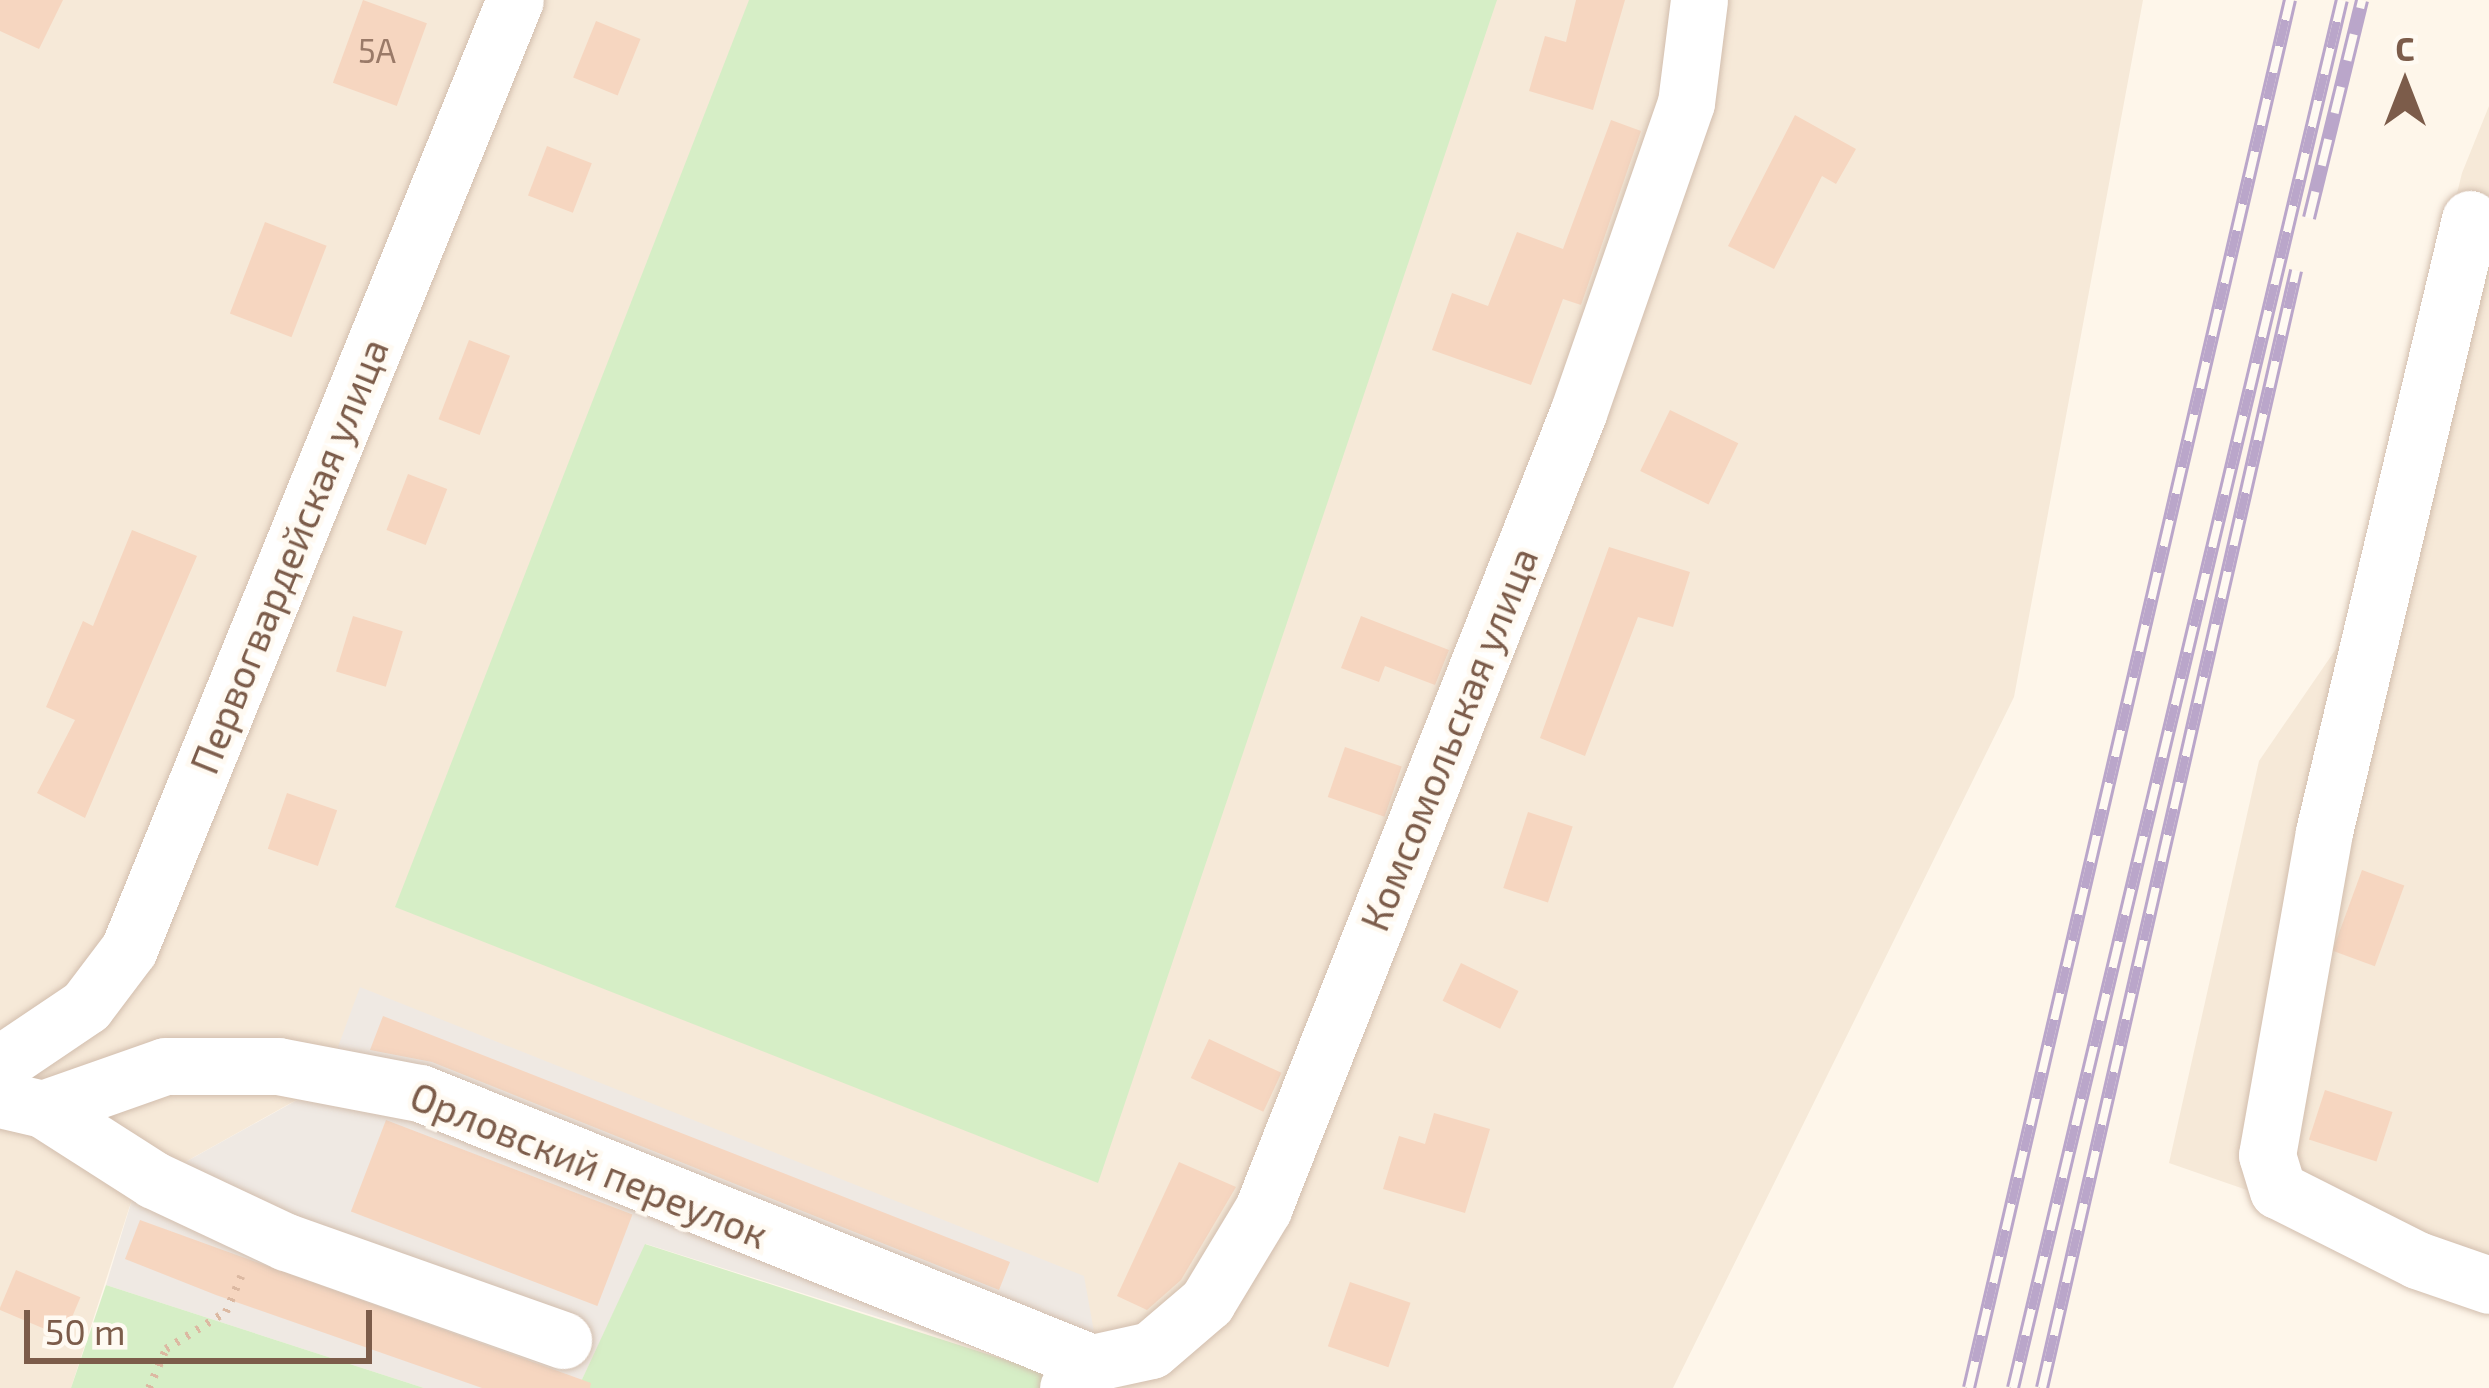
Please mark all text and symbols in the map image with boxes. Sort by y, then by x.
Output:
north arrow [2345,24,2465,144]
text: С [2395,28,2415,68]
house number: 5А [358,31,396,71]
street label: Первогвардейская улица [180,332,398,780]
street label: Комсомольская улица [1351,541,1547,937]
street label: Орловский переулок [404,1072,774,1258]
scale bar [30,1286,378,1360]
text: 50 m [45,1309,126,1352]

